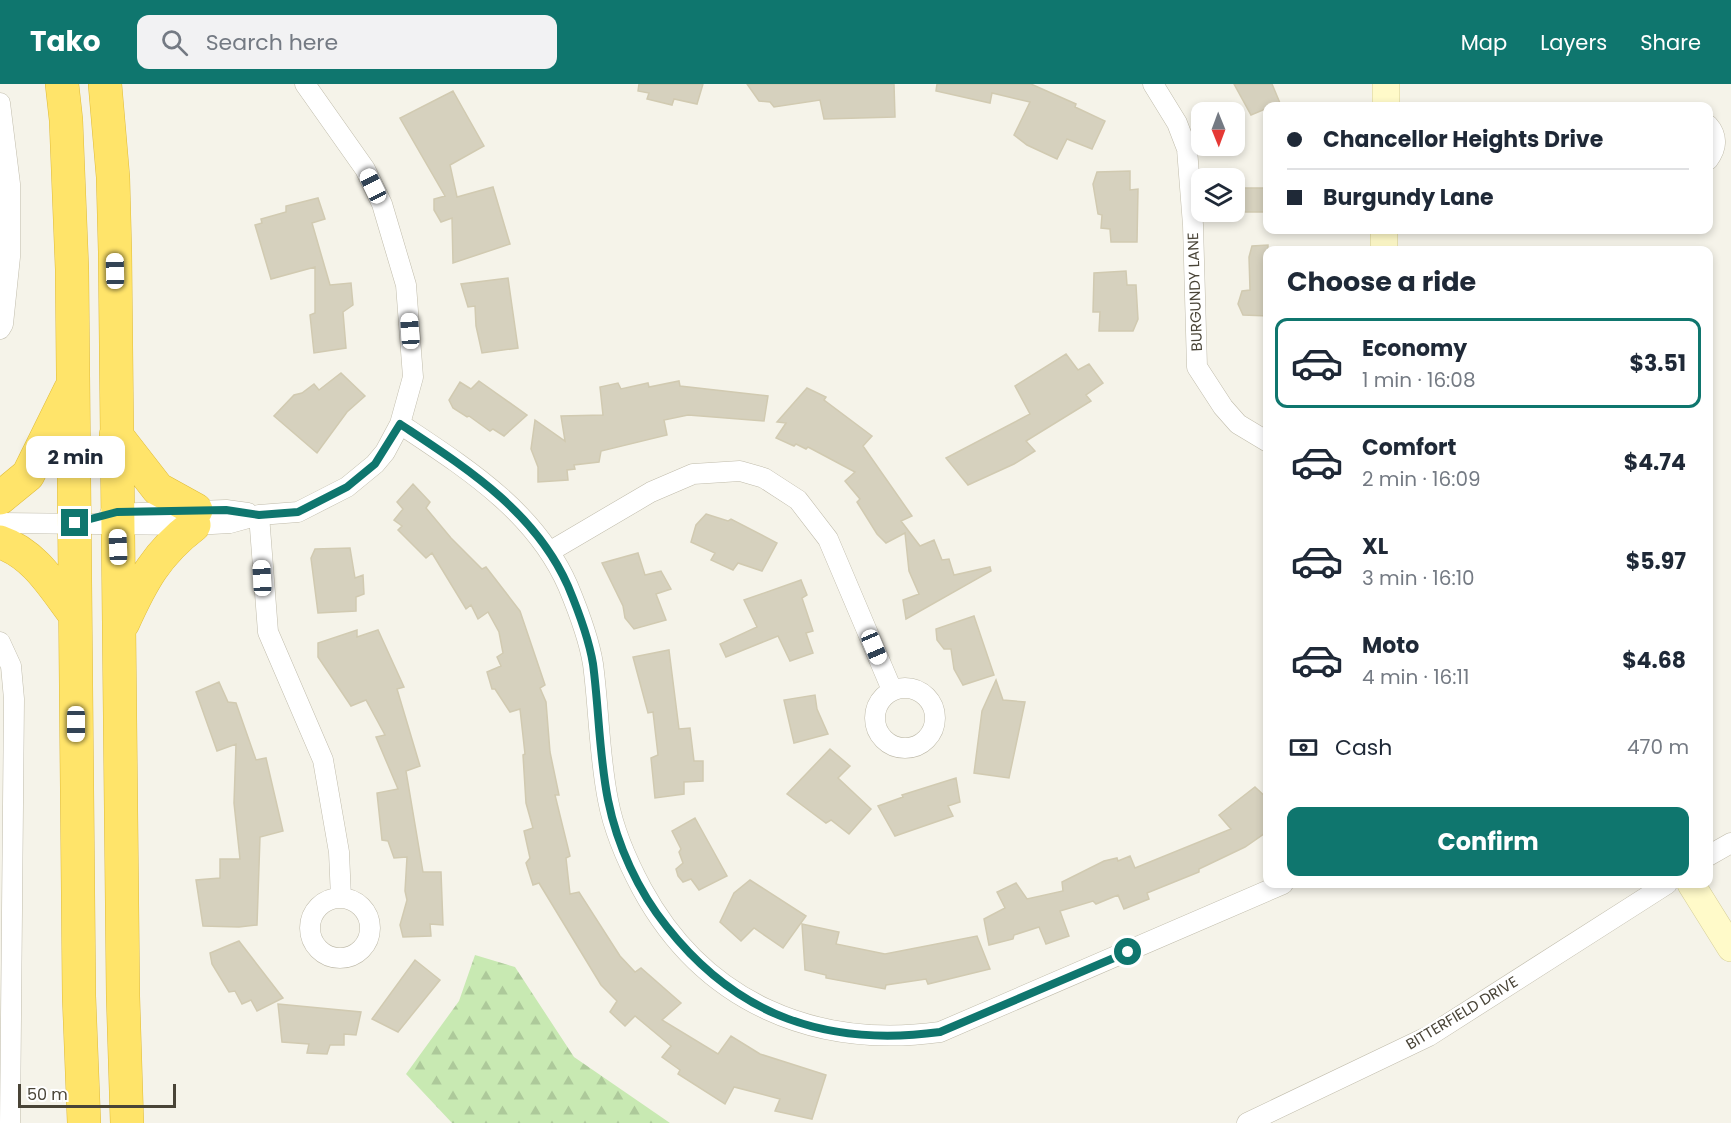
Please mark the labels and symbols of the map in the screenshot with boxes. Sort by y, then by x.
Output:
north arrow [1191,102,1245,156]
car [357,166,389,206]
street label: BURGUNDY LANE [1182,232,1207,352]
car [106,253,124,289]
car [400,312,420,350]
callout: 2 min [26,436,124,478]
route end [61,509,88,536]
car [108,529,128,565]
car [252,560,272,596]
car [859,627,889,667]
car [67,706,85,742]
route start [1114,938,1141,965]
street label: BITTERFIELD DRIVE [1402,971,1522,1054]
scale bar [18,1081,176,1108]

